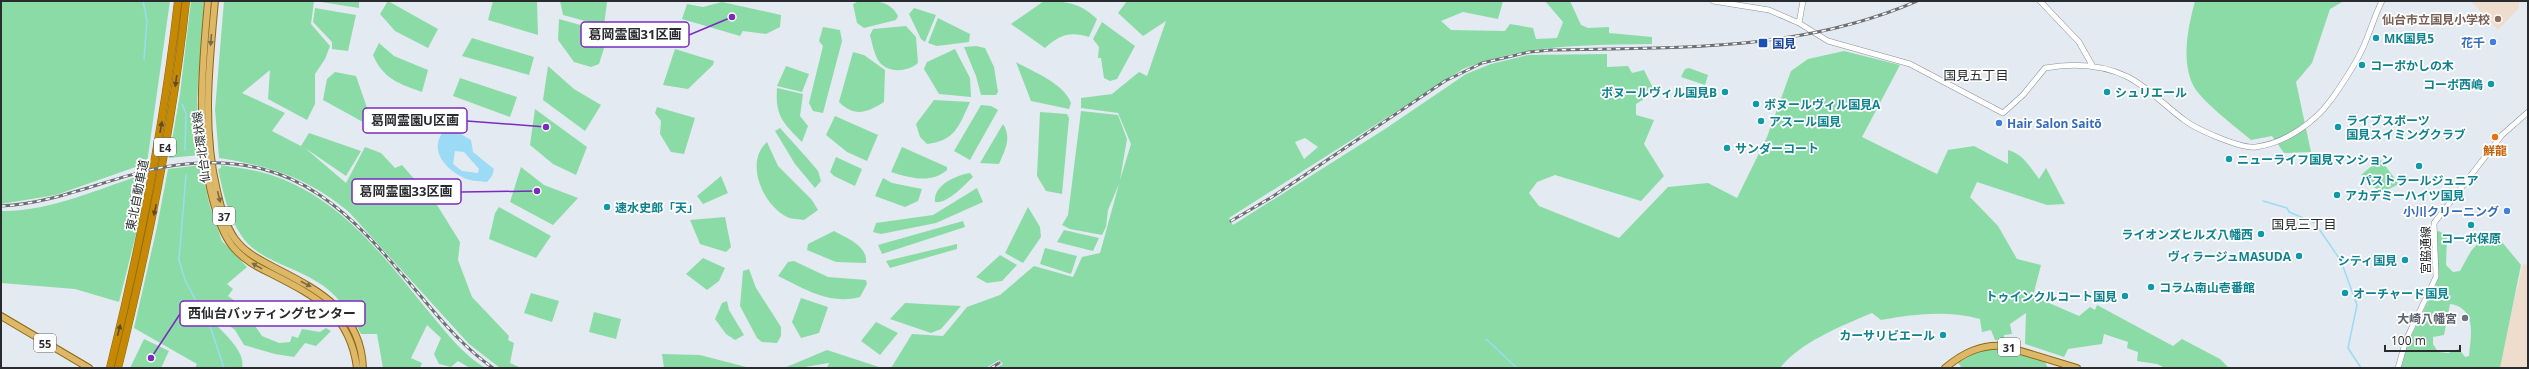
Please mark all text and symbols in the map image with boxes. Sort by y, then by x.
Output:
place label: 仙台市立国見小学校 [2382,11,2490,28]
marker: 仙台市立国見小学校 [2493,14,2503,24]
callout: 葛岡霊園31区画 [581,22,689,47]
text: 葛岡霊園31区画 [589,25,681,43]
place label: MK国見5 [2384,30,2434,47]
marker: MK国見5 [2371,33,2381,43]
one-way arrow [208,34,214,46]
place label: 花千 [2461,34,2485,51]
place label: 国見 [1772,35,1796,52]
marker: 国見 [1757,37,1769,49]
marker: 花千 [2488,37,2498,47]
place label: コーポかしの木 [2370,57,2454,74]
marker: コーポかしの木 [2357,60,2367,70]
district label: 国見五丁目 [1943,66,2009,84]
one-way arrow [173,75,179,87]
place label: コーポ西嶋 [2423,76,2483,93]
marker: コーポ西嶋 [2486,79,2496,89]
place label: ボヌールヴィル国見B [1601,84,1717,101]
place label: シュリエール [2115,84,2187,101]
marker: ボヌールヴィル国見B [1720,87,1730,97]
marker: シュリエール [2102,87,2112,97]
place label: ボヌールヴィル国見A [1764,96,1881,113]
marker: ボヌールヴィル国見A [1751,99,1761,109]
callout: 葛岡霊園U区画 [363,108,467,133]
street label: 仙台北環状線 [188,110,214,184]
text: 葛岡霊園U区画 [371,111,459,129]
place label: ライブスポーツ 国見スイミングクラブ [2346,112,2466,143]
place label: アスール国見 [1769,113,1841,130]
place label: Hair Salon Saitō [2007,115,2102,132]
marker: アスール国見 [1756,116,1766,126]
marker: Hair Salon Saitō [1994,118,2004,128]
one-way arrow [158,121,164,133]
marker: ライブスポーツ 国見スイミングクラブ [2333,122,2343,132]
marker: 鮮龍 [2490,132,2500,142]
road number: E4 [154,138,176,156]
place label: サンダーコート [1735,140,1819,157]
place label: 鮮龍 [2483,142,2507,159]
marker: サンダーコート [1722,143,1732,153]
place label: ニューライフ国見マンション [2237,151,2393,168]
marker: ニューライフ国見マンション [2224,154,2234,164]
street label: 東北自動車道 [122,158,152,232]
marker: パストラールジュニア [2414,161,2424,171]
place label: パストラールジュニア [2359,172,2479,189]
callout: 葛岡霊園33区画 [352,179,461,204]
text: 葛岡霊園33区画 [360,182,452,200]
place label: アカデミーハイツ国見 [2345,187,2465,204]
marker: アカデミーハイツ国見 [2332,190,2342,200]
one-way arrow [216,191,222,203]
place label: 速水史郎「天」 [615,199,699,216]
marker: 速水史郎「天」 [602,202,612,212]
one-way arrow [151,203,157,216]
place label: 小川クリーニング [2403,203,2499,220]
marker: 小川クリーニング [2502,206,2512,216]
road number: 37 [213,207,235,225]
district label: 国見三丁目 [2271,215,2337,233]
marker: コーポ保原 [2466,220,2476,230]
place label: ライオンズヒルズ八幡西 [2121,226,2253,243]
street label: 宮脇通線 [2417,226,2434,274]
marker: ライオンズヒルズ八幡西 [2256,229,2266,239]
place label: コーポ保原 [2441,230,2501,247]
place label: ヴィラージュMASUDA [2168,248,2292,265]
marker: ヴィラージュMASUDA [2294,251,2304,261]
place label: シティ国見 [2338,252,2397,269]
marker: シティ国見 [2400,255,2410,265]
one-way arrow [251,263,263,270]
place label: コラム南山壱番館 [2159,279,2255,296]
one-way arrow [300,280,312,287]
marker: コラム南山壱番館 [2146,282,2156,292]
place label: オーチャード国見 [2353,285,2449,302]
place label: トゥインクルコート国見 [1986,288,2117,305]
marker: オーチャード国見 [2340,288,2350,298]
marker: トゥインクルコート国見 [2120,291,2130,301]
callout: 西仙台バッティングセンター [180,301,365,326]
text: 西仙台バッティングセンター [188,304,356,322]
place label: 大崎八幡宮 [2397,310,2457,327]
marker: 大崎八幡宮 [2460,313,2470,323]
one-way arrow [116,324,122,336]
place label: カーサリビエール [1839,327,1935,344]
scale bar [2385,327,2460,353]
marker: カーサリビエール [1938,330,1948,340]
text: 100 m [2391,332,2426,349]
road number: 55 [34,334,56,352]
road number: 31 [1998,338,2020,356]

